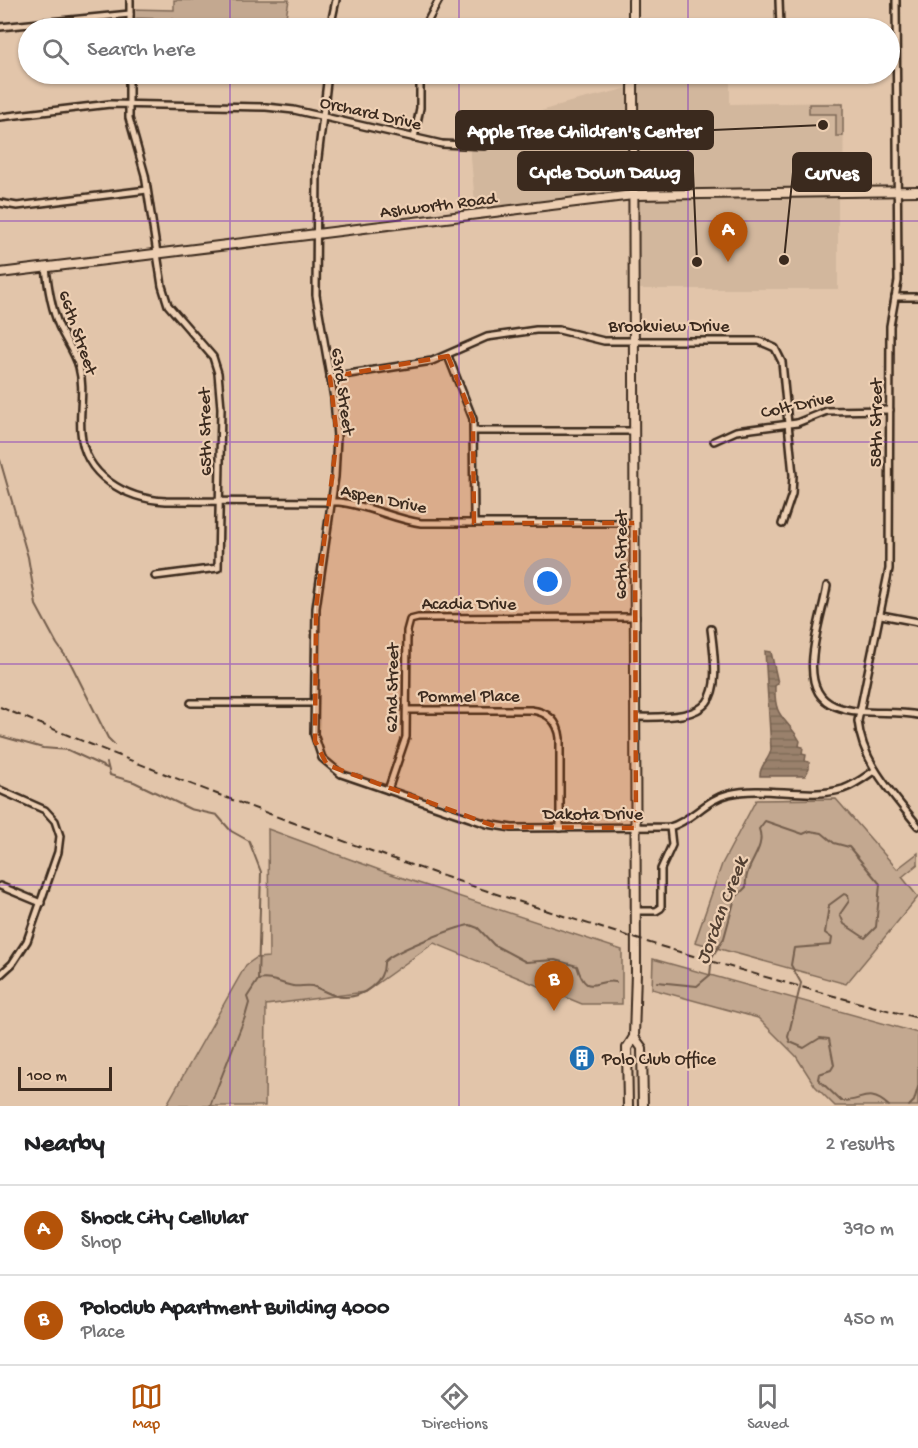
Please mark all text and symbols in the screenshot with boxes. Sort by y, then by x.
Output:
search box [18,18,900,84]
icon: search [39,35,72,68]
text: Search here [87,38,195,64]
street label: Orchard Drive [318,93,424,136]
callout: Apple Tree Children's Center [456,111,713,149]
text: Apple Tree Children's Center [466,122,703,145]
callout: Cycle Down Dawg [518,152,693,190]
callout: Curves [793,153,871,191]
text: Cycle Down Dawg [528,163,681,186]
text: Curves [804,164,861,187]
street label: Ashworth Road [379,189,499,224]
pin: A [708,212,748,262]
street label: 66th Street [52,288,101,379]
street label: Brookview Drive [608,317,730,338]
street label: 63rd Street [325,346,358,438]
street label: 58th Street [867,377,888,467]
street label: 65th Street [195,386,218,476]
street label: Colt Drive [759,388,837,424]
street label: Aspen Drive [339,481,429,520]
street label: 60th Street [612,509,633,599]
your location [533,567,562,596]
street label: Acadia Drive [422,595,517,616]
street label: 62nd Street [382,642,405,733]
street label: Pommel Place [417,687,521,708]
street label: Dakota Drive [542,805,644,826]
water label: Jordan Creek [692,853,755,968]
pin: B [534,962,574,1011]
building icon: Polo Club Office [567,1043,597,1073]
place label: Polo Club Office [601,1050,717,1071]
scale bar [18,1064,112,1092]
text: 100 m [27,1068,67,1087]
text: Nearby [24,1130,105,1161]
text: 2 results [825,1134,894,1157]
text: Shock City Cellular [81,1206,247,1232]
text: A [38,1219,49,1242]
text: 390 m [843,1219,894,1242]
text: Shop [81,1232,121,1255]
text: Poloclub Apartment Building 4000 [81,1296,390,1322]
text: B [38,1309,49,1332]
text: 450 m [844,1309,894,1332]
text: Place [81,1322,125,1345]
tab: Map [130,1380,163,1435]
tab: Directions [422,1380,488,1435]
tab: Saved [747,1380,788,1435]

